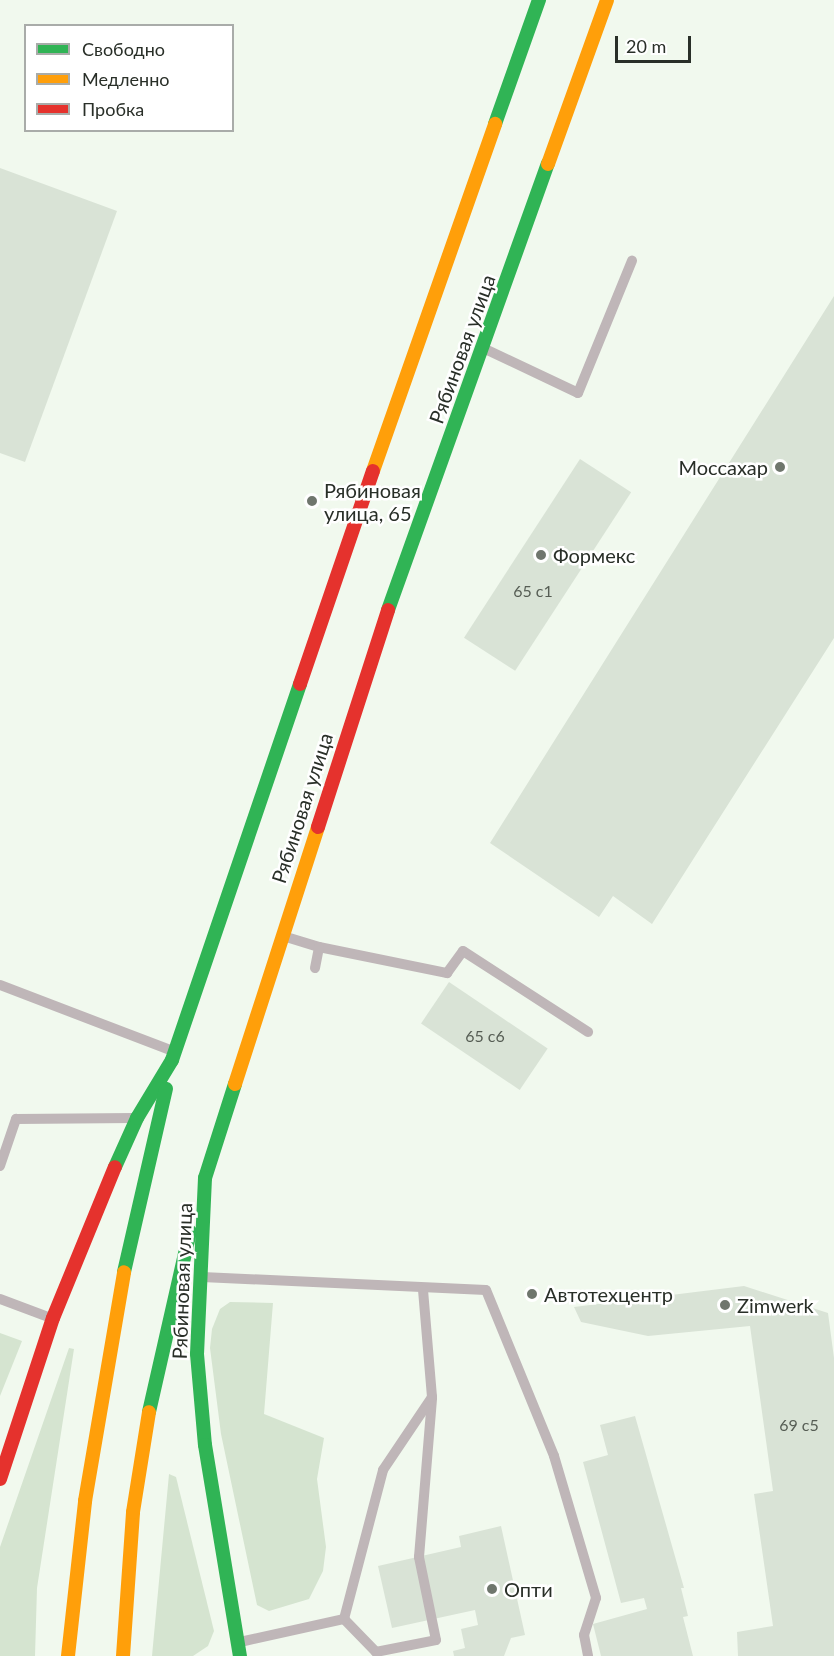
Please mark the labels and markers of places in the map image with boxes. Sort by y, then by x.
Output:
place label: Моссахар [678,455,768,479]
marker: Моссахар [773,460,787,474]
place label: Рябиновая улица, 65 [324,478,421,525]
marker: Рябиновая улица, 65 [305,494,319,508]
place label: Формекс [553,543,635,567]
marker: Формекс [534,548,548,562]
place label: Автотехцентр [544,1282,673,1306]
marker: Автотехцентр [525,1287,539,1301]
place label: Zimwerk [737,1293,814,1317]
marker: Zimwerk [718,1298,732,1312]
place label: Опти [504,1577,553,1601]
marker: Опти [485,1582,499,1596]

